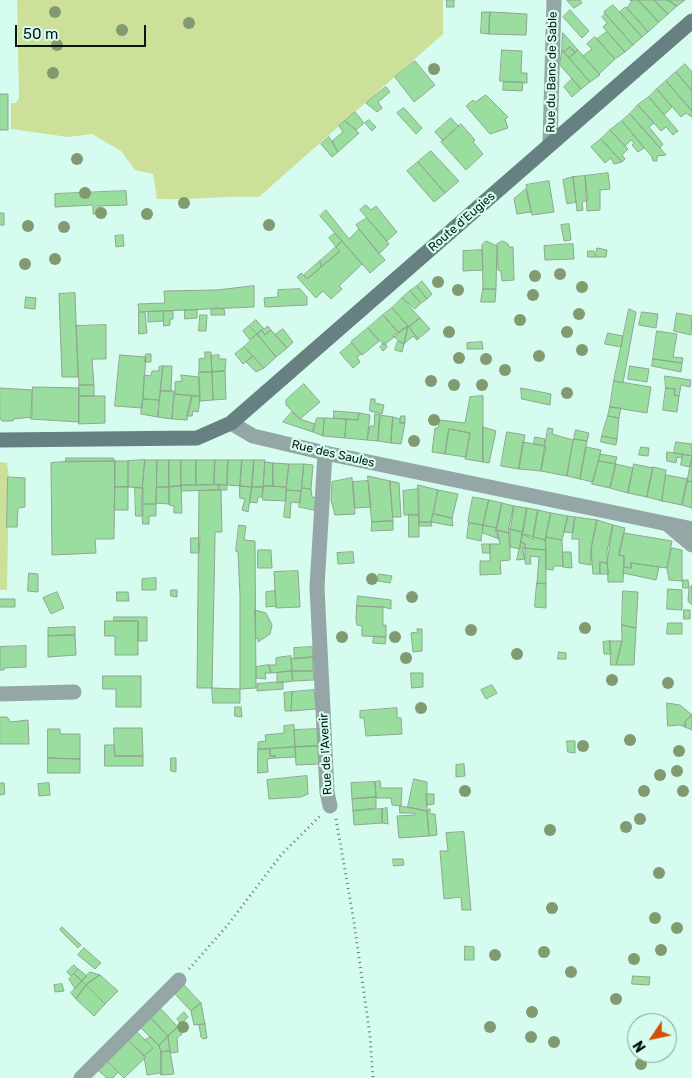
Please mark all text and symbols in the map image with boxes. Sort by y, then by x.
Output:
street label: Rue du Banc de Sable [544,11,560,133]
scale bar [18,15,149,47]
text: 50 m [23,25,58,43]
street label: Route d'Eugies [426,189,498,255]
street label: Rue des Saules [290,437,376,471]
street label: Rue de l'Avenir [317,713,335,795]
north arrow [627,1013,677,1063]
text: N [630,1037,650,1055]

